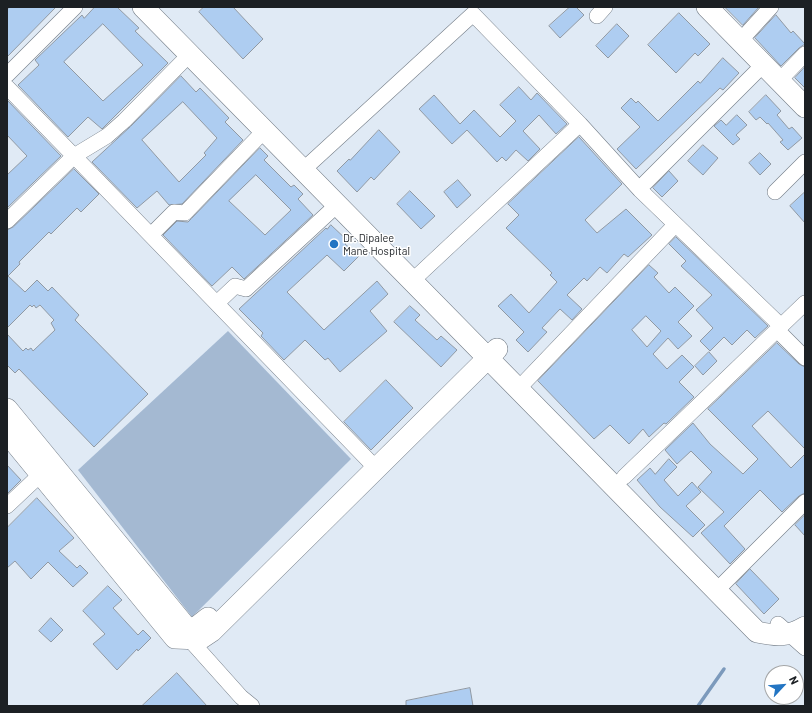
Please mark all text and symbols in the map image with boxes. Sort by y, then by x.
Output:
place label: Dr. Dipalee Mane Hospital [343,231,410,257]
marker: Dr. Dipalee Mane Hospital [328,238,340,250]
north arrow [764,665,804,705]
text: N [787,674,802,686]

